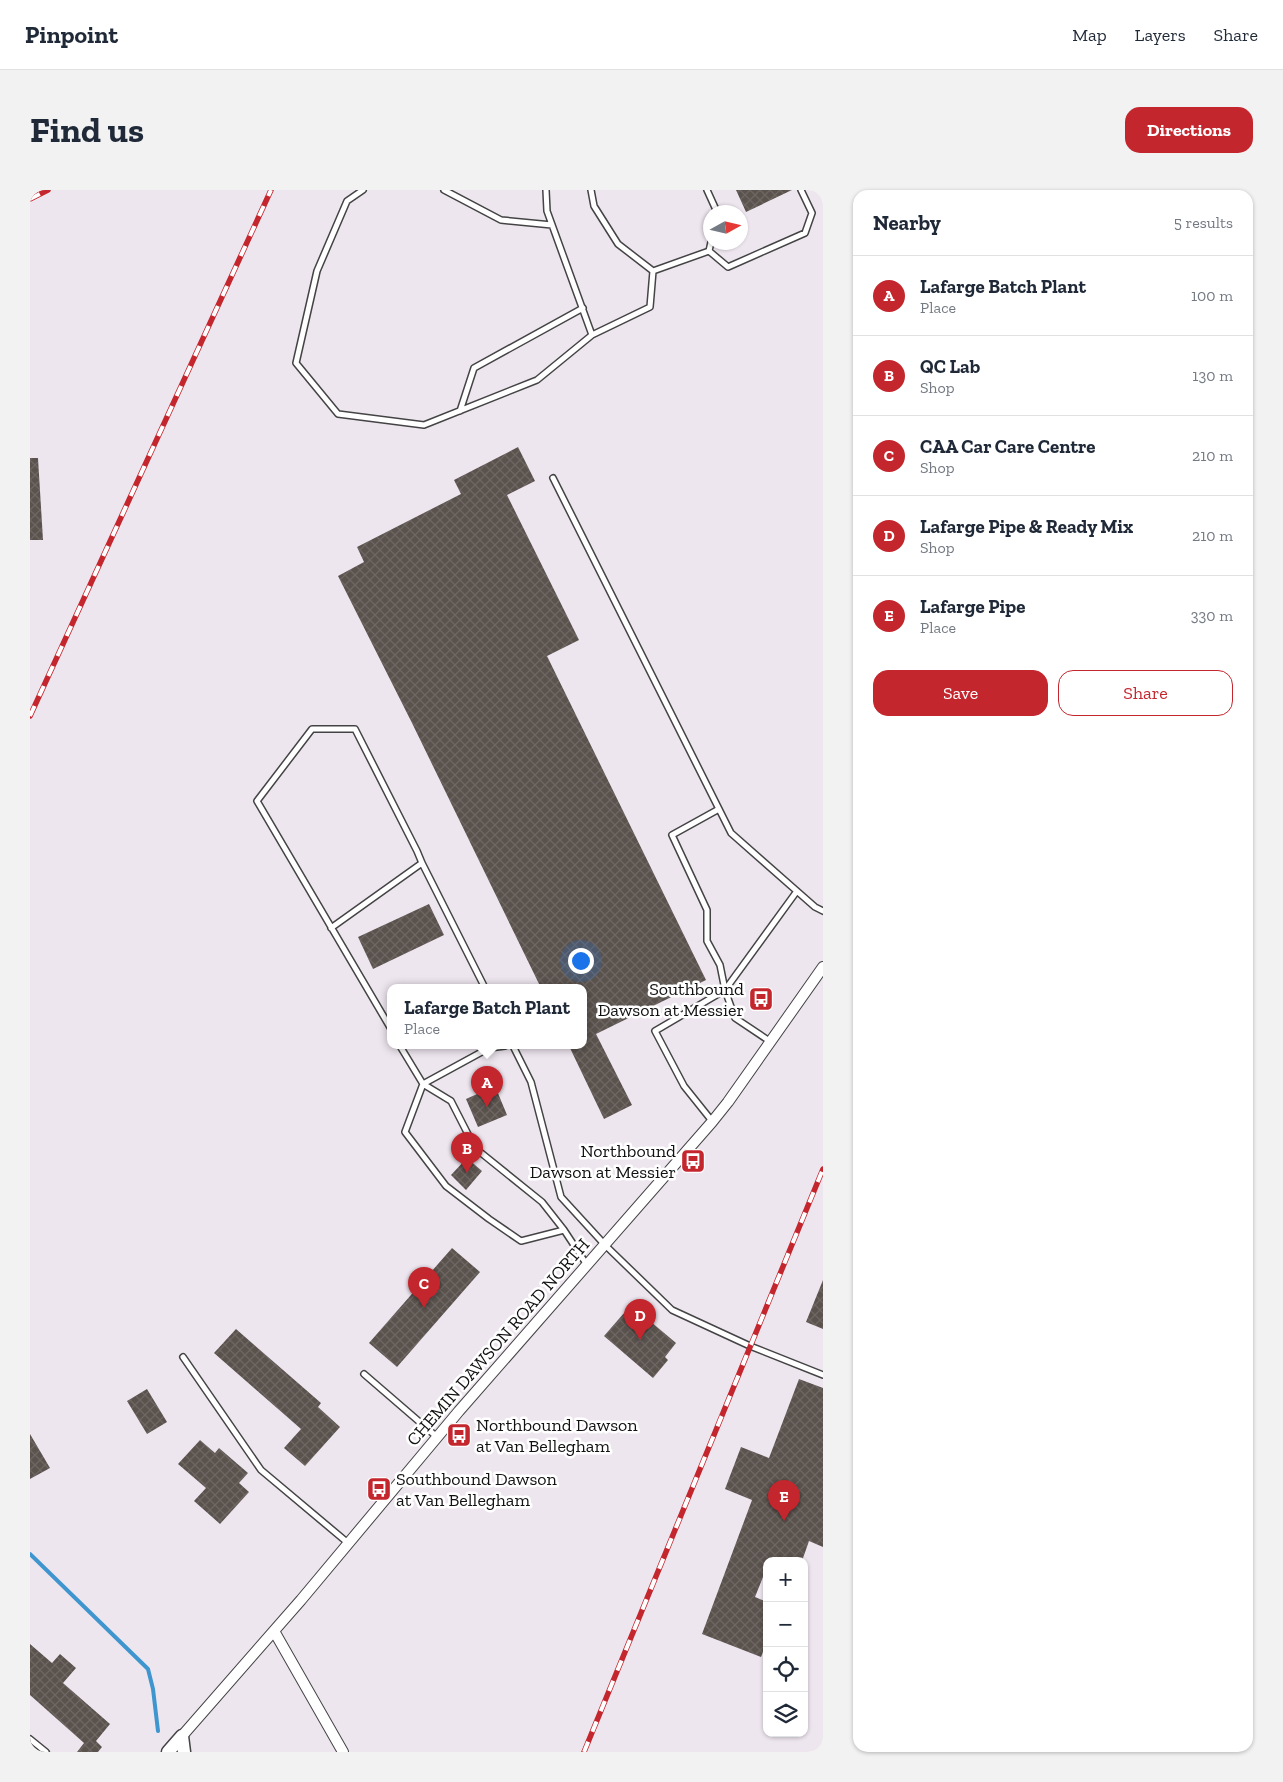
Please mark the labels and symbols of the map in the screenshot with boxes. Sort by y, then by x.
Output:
north arrow [703,205,748,250]
your location [568,948,594,974]
place label: Southbound Dawson at Messier [598,978,744,1021]
bus stop icon: Southbound Dawson at Messier [748,986,774,1012]
pin: A [471,1066,503,1107]
pin: B [451,1132,483,1173]
place label: Northbound Dawson at Messier [530,1140,676,1183]
bus stop icon: Northbound Dawson at Messier [680,1148,706,1174]
street label: CHEMIN DAWSON ROAD NORTH [402,1234,594,1450]
pin: C [408,1267,440,1308]
pin: D [624,1299,656,1340]
place label: Northbound Dawson at Van Bellegham [476,1414,638,1457]
bus stop icon: Northbound Dawson at Van Bellegham [446,1422,472,1448]
place label: Southbound Dawson at Van Bellegham [396,1468,558,1511]
bus stop icon: Southbound Dawson at Van Bellegham [366,1476,392,1502]
pin: E [768,1480,800,1521]

